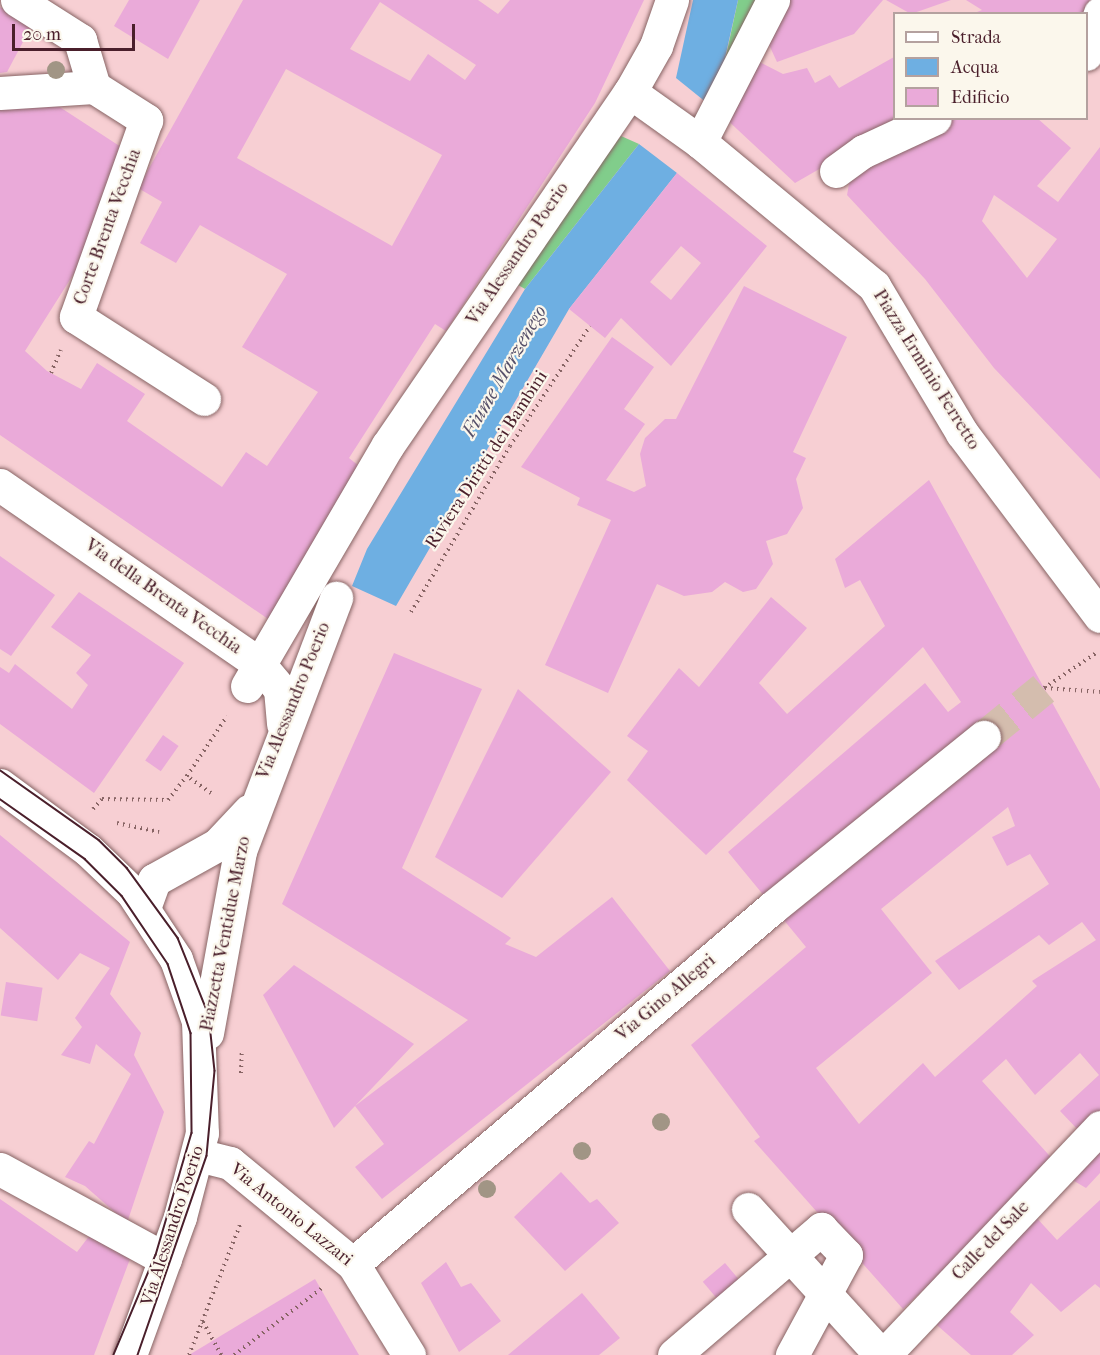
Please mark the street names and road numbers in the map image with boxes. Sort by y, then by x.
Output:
street label: Corte Brenta Vecchia [70,146,146,308]
street label: Via Alessandro Poerio [462,179,574,329]
street label: Piazza Erminio Ferretto [868,286,984,454]
street label: Riviera Diritti dei Bambini [421,367,553,553]
street label: Via della Brenta Vecchia [81,535,245,659]
street label: Via Alessandro Poerio [253,619,335,783]
street label: Piazzetta Ventidue Marzo [197,835,255,1033]
street label: Via Gino Allegri [612,950,720,1046]
street label: Via Alessandro Poerio [137,1143,209,1309]
street label: Via Antonio Lazzari [225,1159,357,1271]
street label: Calle del Sale [948,1197,1034,1285]

